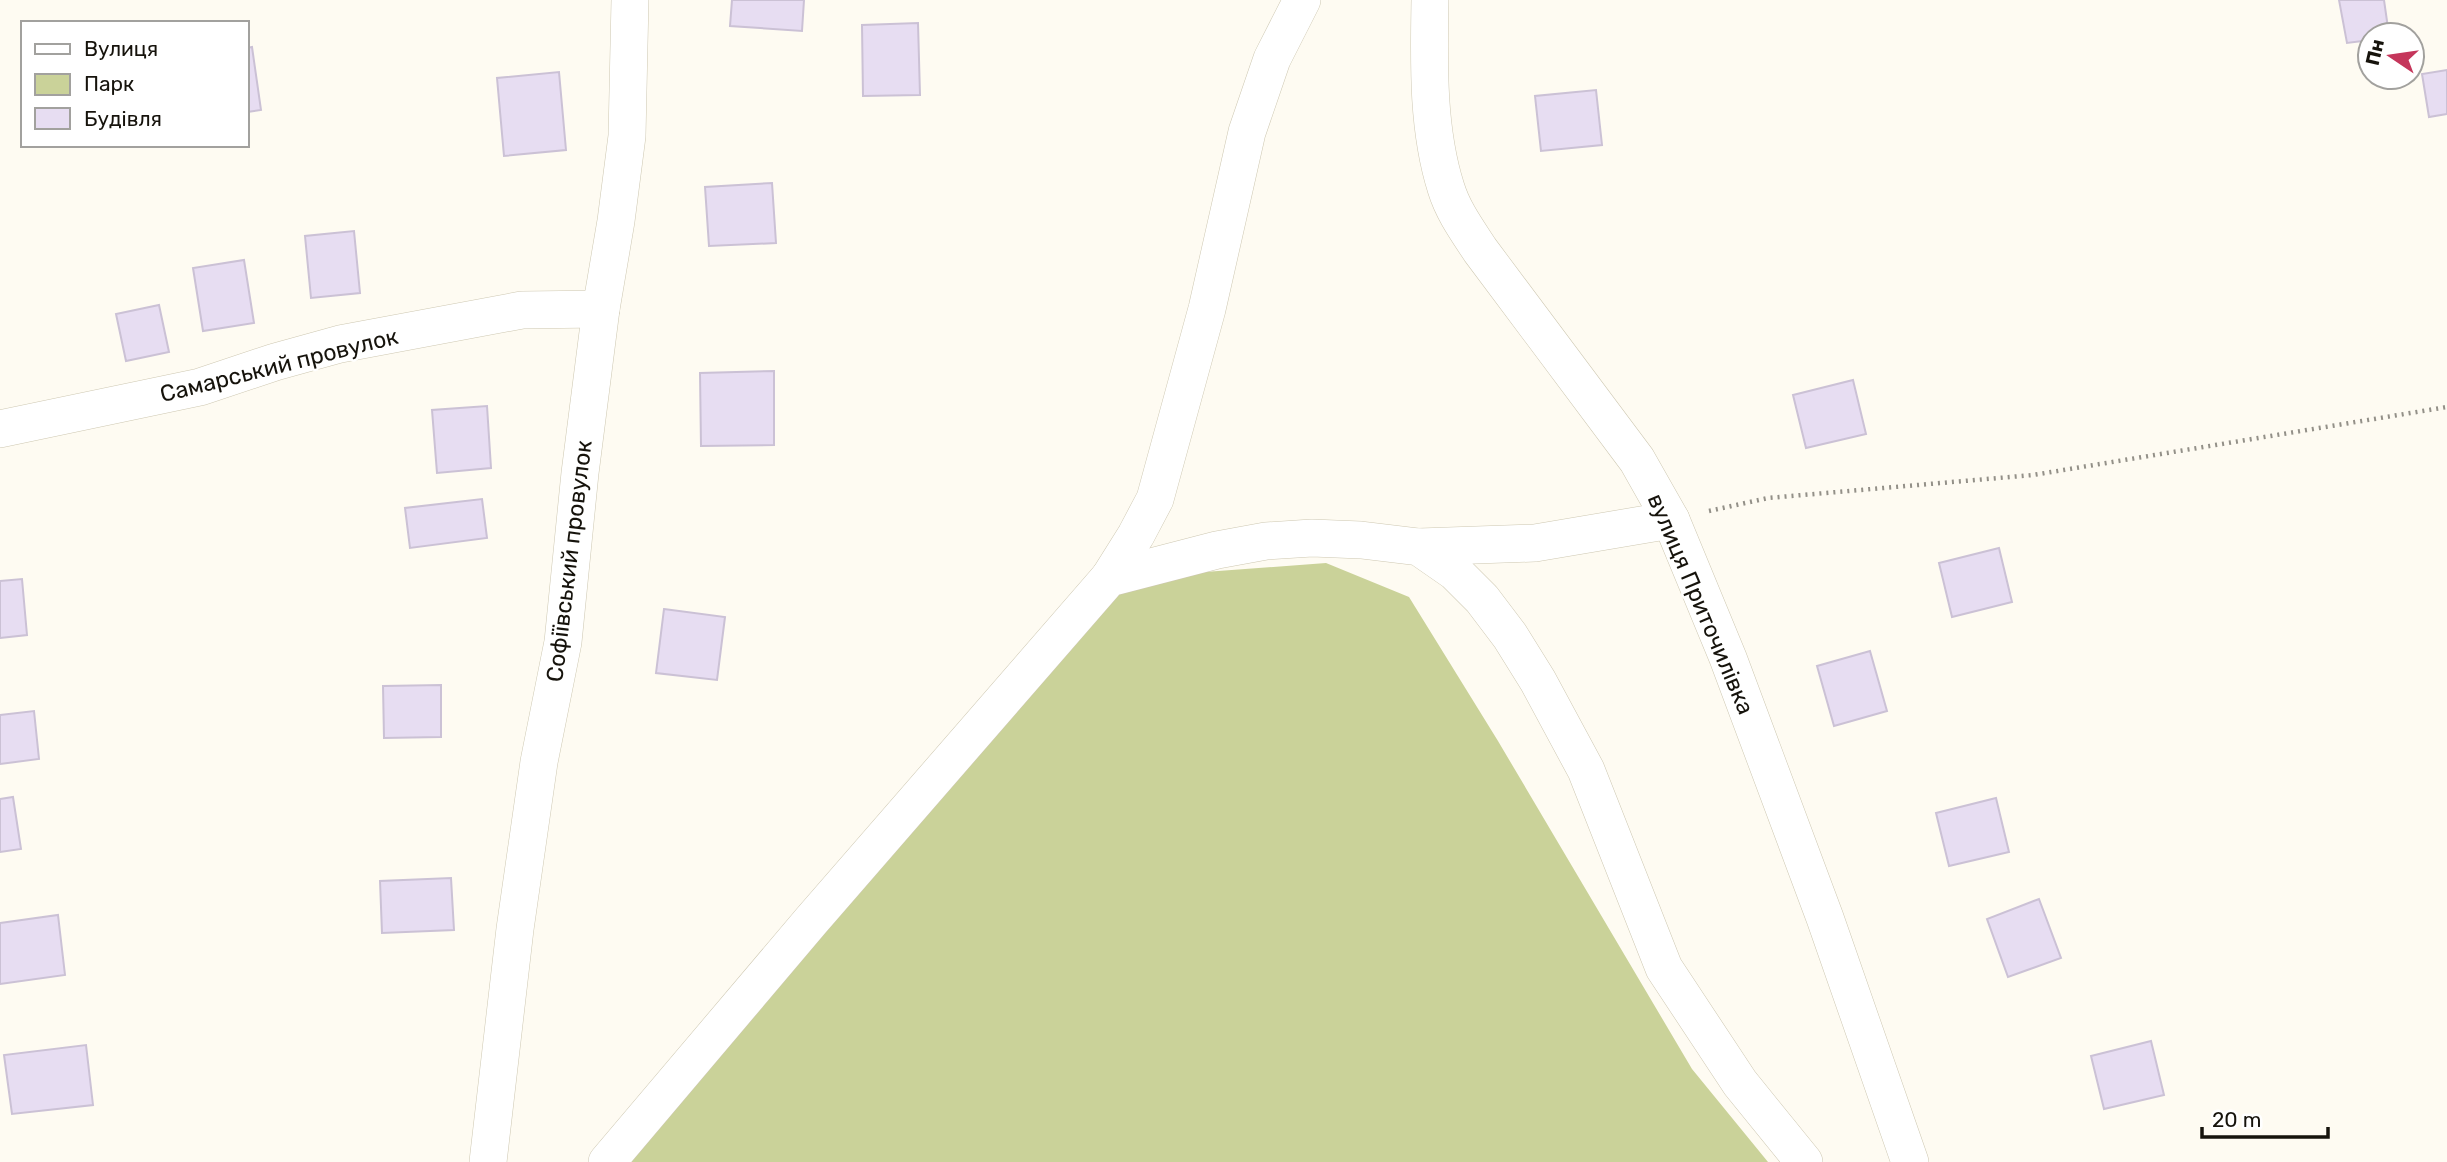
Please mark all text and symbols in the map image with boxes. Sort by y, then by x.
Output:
legend [21,21,248,147]
north arrow [2356,21,2426,91]
text: Вулиця [84,36,158,61]
text: Пн [2361,37,2389,68]
text: Парк [84,71,134,96]
text: Будівля [84,106,162,131]
street label: Самарський провулок [157,322,401,408]
street label: Софіївський провулок [540,438,598,684]
street label: вулиця Приточилівка [1642,489,1760,719]
scale bar [2202,1096,2328,1140]
text: 20 m [2212,1107,2261,1132]

